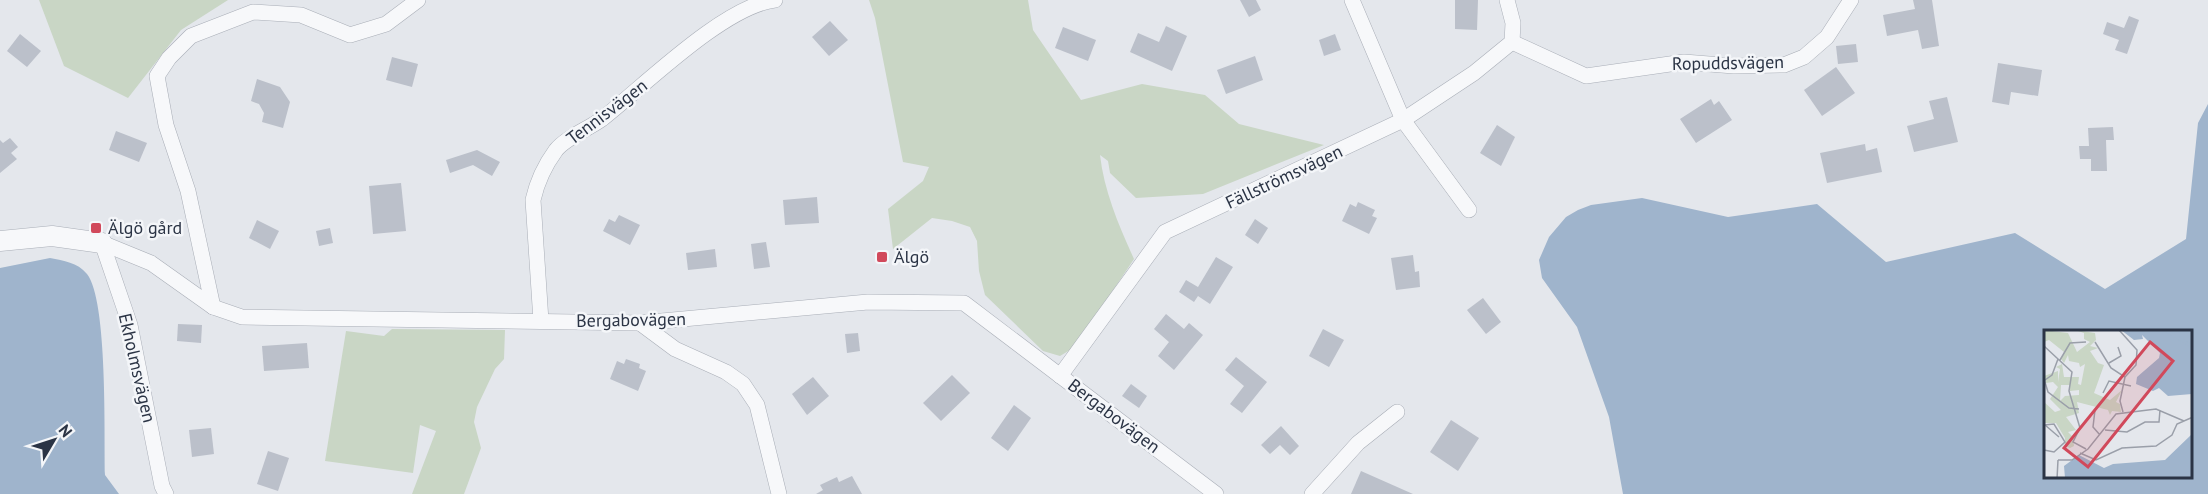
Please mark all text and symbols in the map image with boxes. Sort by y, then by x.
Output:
street label: Ropuddsvägen [1672,50,1784,75]
street label: Tennisvägen [562,74,652,149]
street label: Fällströmsvägen [1222,139,1346,214]
place label: Älgö gård [108,216,182,239]
marker: Älgö gård [89,221,103,235]
place label: Älgö [894,245,929,268]
marker: Älgö [875,250,889,264]
street label: Bergabovägen [576,307,686,332]
street label: Ekholmsvägen [114,311,161,425]
inset map [2044,330,2193,479]
street label: Bergabovägen [1064,373,1165,458]
north arrow [24,410,84,470]
text: N [55,420,77,441]

